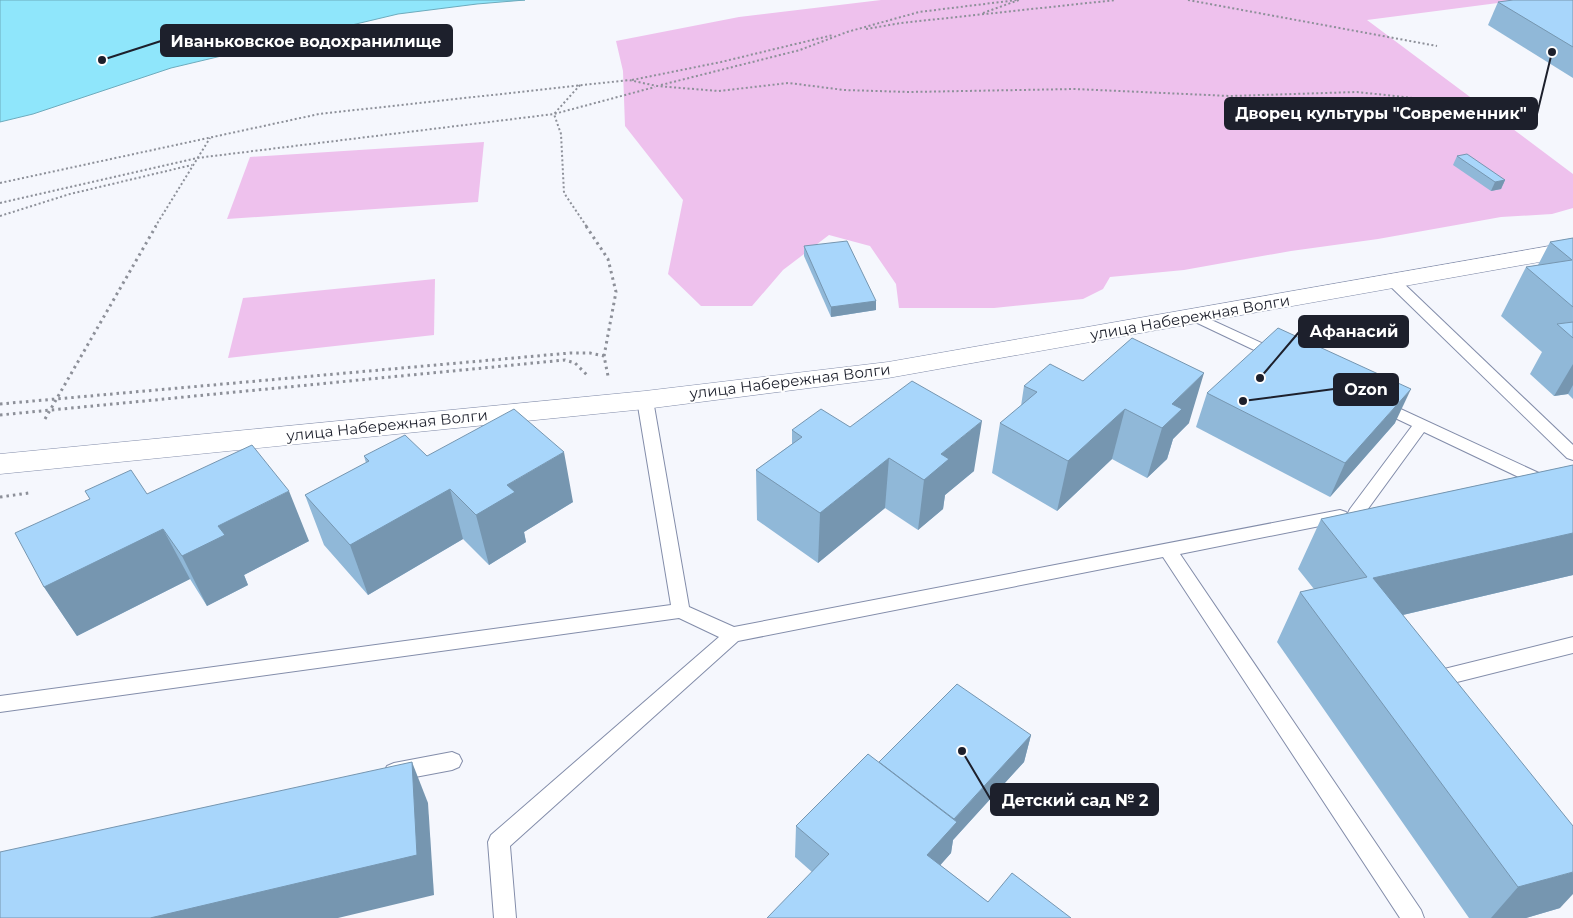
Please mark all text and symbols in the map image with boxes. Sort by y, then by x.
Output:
callout: Иваньковское водохранилище [161,25,452,56]
text: Иваньковское водохранилище [171,32,441,51]
callout: Дворец культуры "Современник" [1225,98,1537,129]
text: Дворец культуры "Современник" [1235,104,1527,123]
street label: улица Набережная Волги [1088,290,1291,344]
callout: Афанасий [1299,316,1408,347]
text: Афанасий [1310,322,1398,341]
street label: улица Набережная Волги [687,359,892,403]
callout: Ozon [1334,374,1398,405]
text: Ozon [1344,380,1388,399]
street label: улица Набережная Волги [284,405,489,445]
callout: Детский сад № 2 [991,784,1158,815]
text: Детский сад № 2 [1002,791,1148,810]

